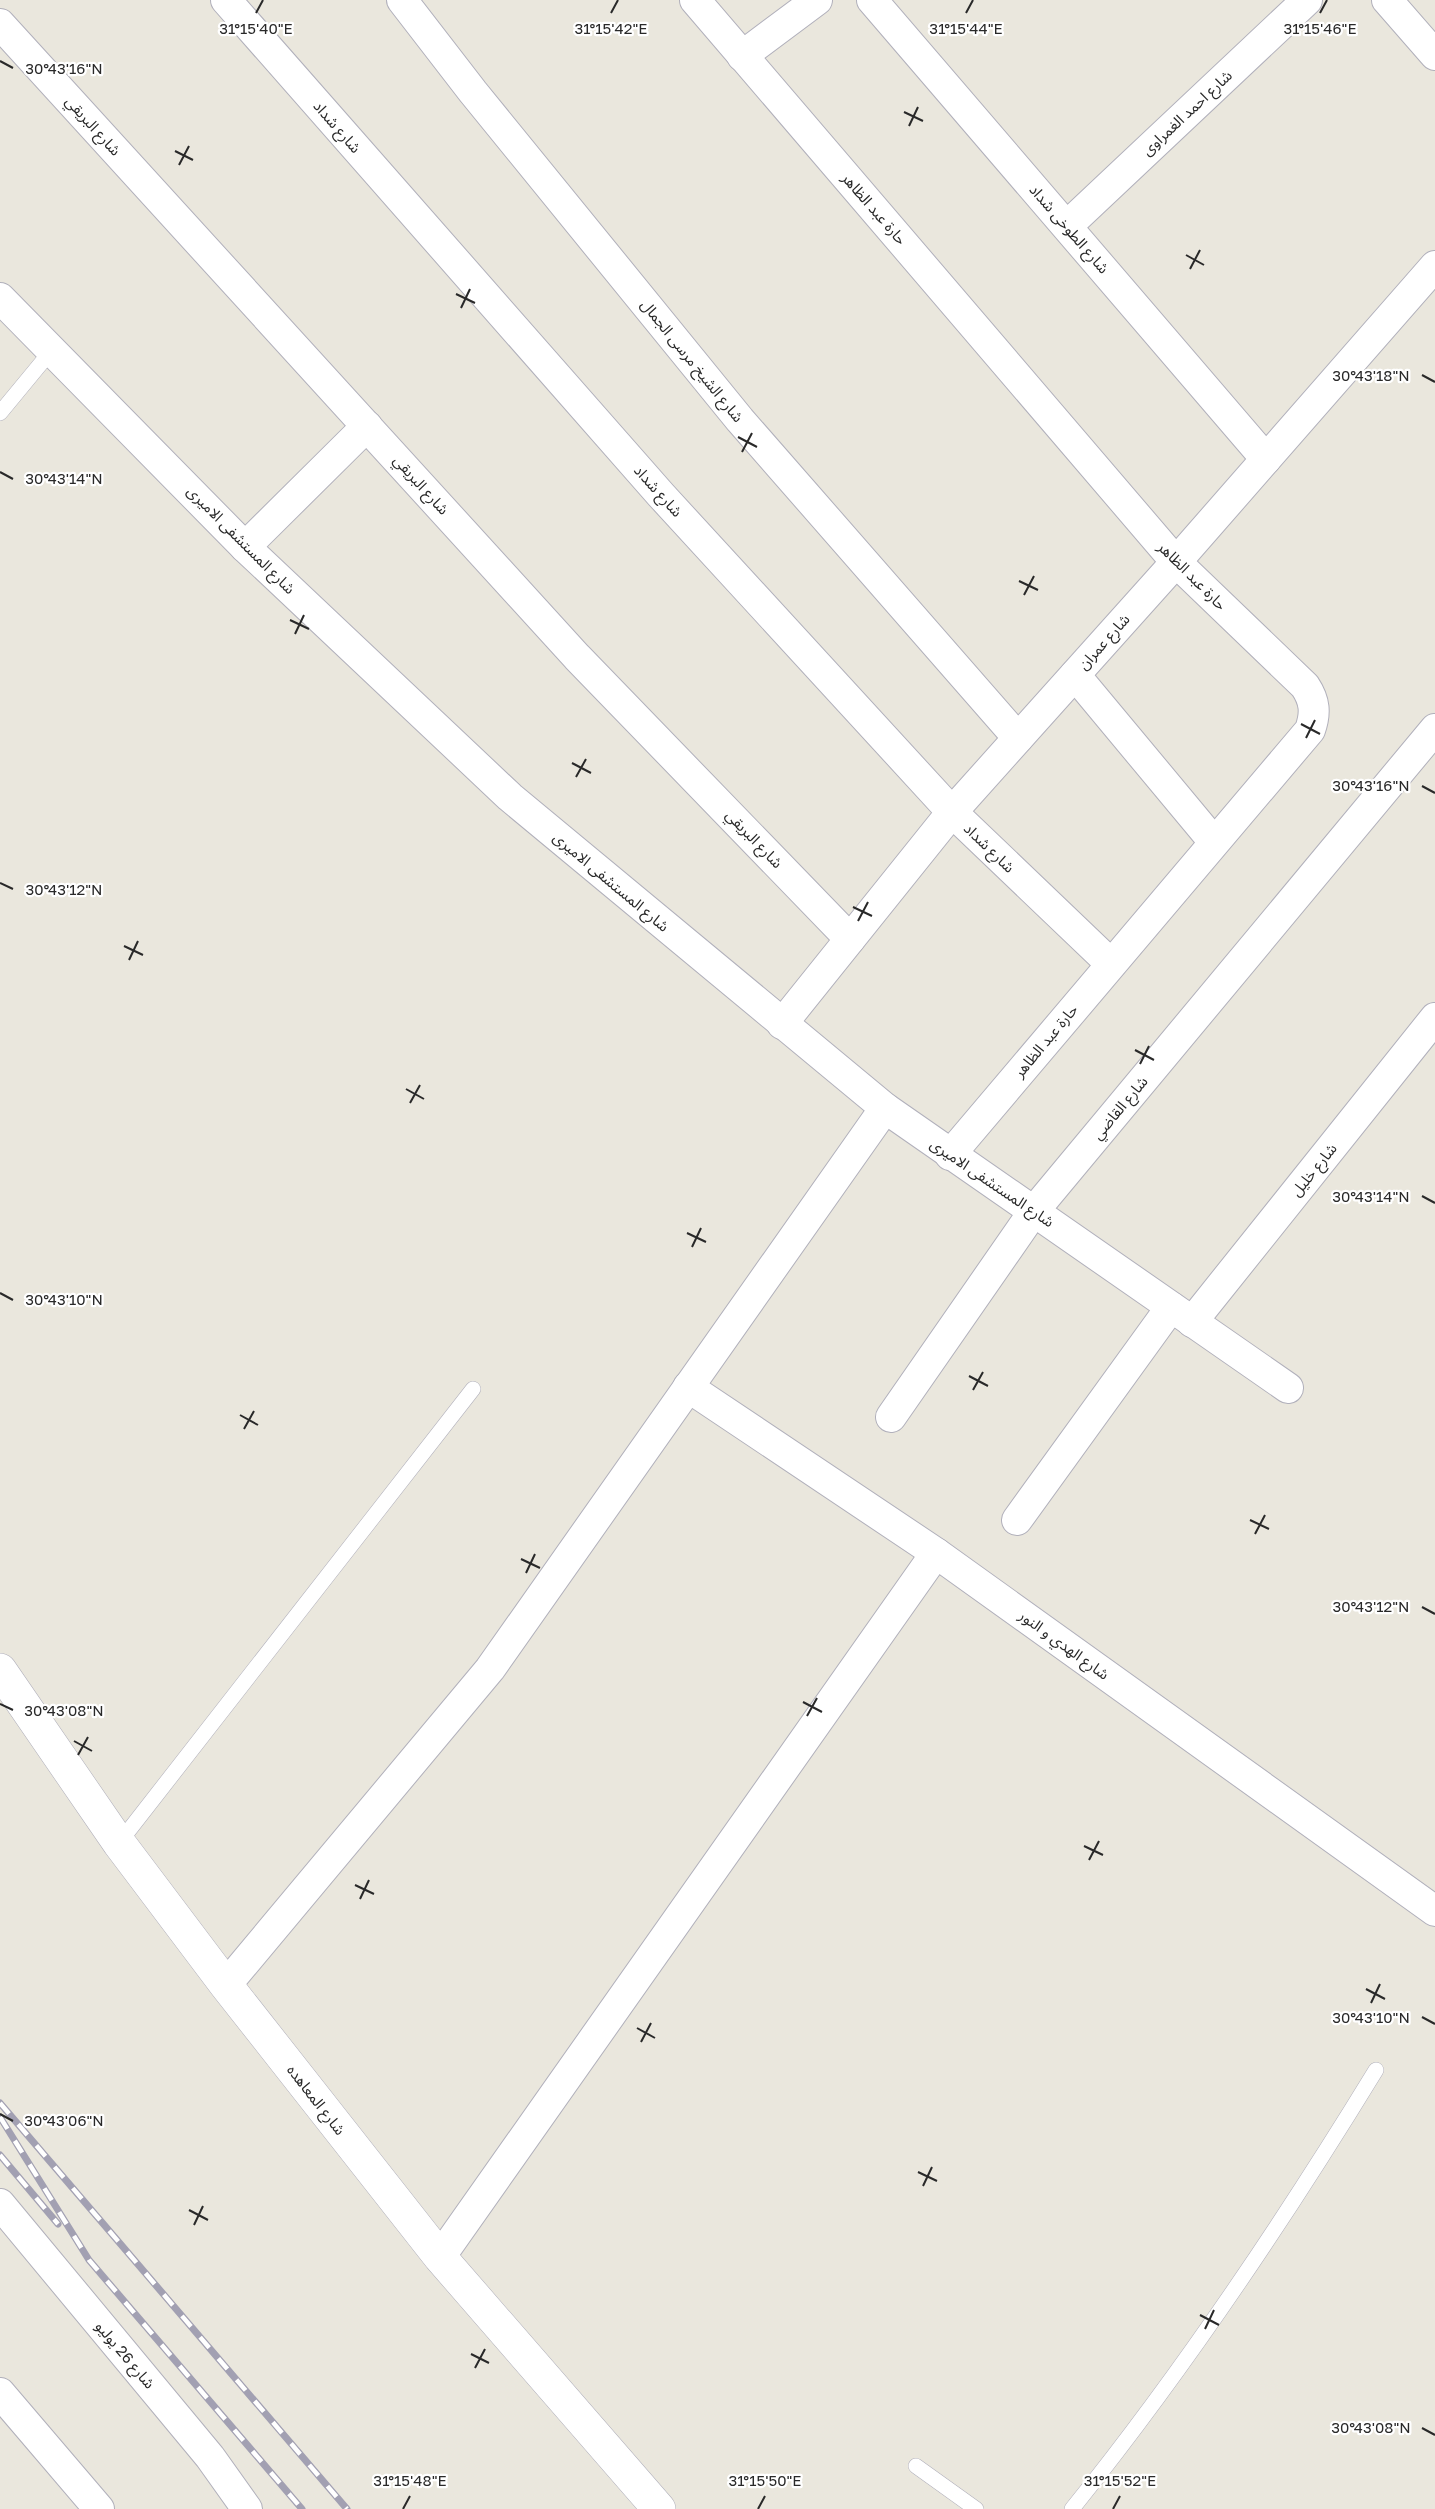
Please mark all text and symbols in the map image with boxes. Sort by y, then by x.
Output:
text: 31°15'40"E [219,19,293,37]
text: 31°15'42"E [575,19,647,37]
text: 31°15'44"E [929,19,1003,37]
text: 31°15'46"E [1283,19,1357,37]
text: 30°43'16"N [25,59,103,77]
street label: شارع احمد الغمراوى [1137,66,1238,162]
street label: شارع البريقي [59,92,125,162]
street label: شارع شداد [307,96,366,159]
street label: حارة عبد الظاهر [837,168,911,249]
street label: شارع الطوخى شداد [1023,180,1114,279]
street label: شارع الشيخ مرسى الجمال [635,295,748,428]
text: 30°43'18"N [1332,366,1410,384]
street label: شارع البريقي [387,451,453,521]
street label: شارع شداد [628,461,687,523]
text: 30°43'14"N [25,469,103,487]
street label: شارع المستشفى الاميرى [181,481,300,600]
street label: حارة عبد الظاهر [1153,537,1231,614]
street label: شارع عمران [1074,610,1136,676]
text: 30°43'16"N [1332,776,1410,794]
street label: شارع البريقي [720,805,787,874]
street label: شارع شداد [958,819,1019,879]
street label: شارع المستشفى الاميرى [548,828,673,938]
text: 30°43'12"N [25,880,103,898]
street label: حارة عبد الظاهر [1009,1000,1082,1082]
street label: شارع القاضي [1088,1072,1154,1145]
street label: شارع المستشفى الاميرى [925,1134,1058,1234]
street label: شارع خليل [1286,1139,1343,1202]
text: 30°43'14"N [1332,1187,1410,1205]
text: 30°43'10"N [25,1290,103,1308]
text: 30°43'12"N [1332,1597,1410,1615]
street label: شارع الهدي و النور [1013,1605,1113,1686]
text: 30°43'08"N [24,1701,104,1719]
text: 30°43'10"N [1332,2008,1410,2026]
street label: شارع المعاهده [281,2061,350,2141]
text: 30°43'06"N [24,2111,104,2129]
street label: شارع 26 يوليو [89,2317,159,2395]
text: 30°43'08"N [1331,2418,1411,2436]
text: 31°15'48"E [373,2471,447,2489]
text: 31°15'50"E [729,2471,801,2489]
text: 31°15'52"E [1084,2471,1156,2489]

